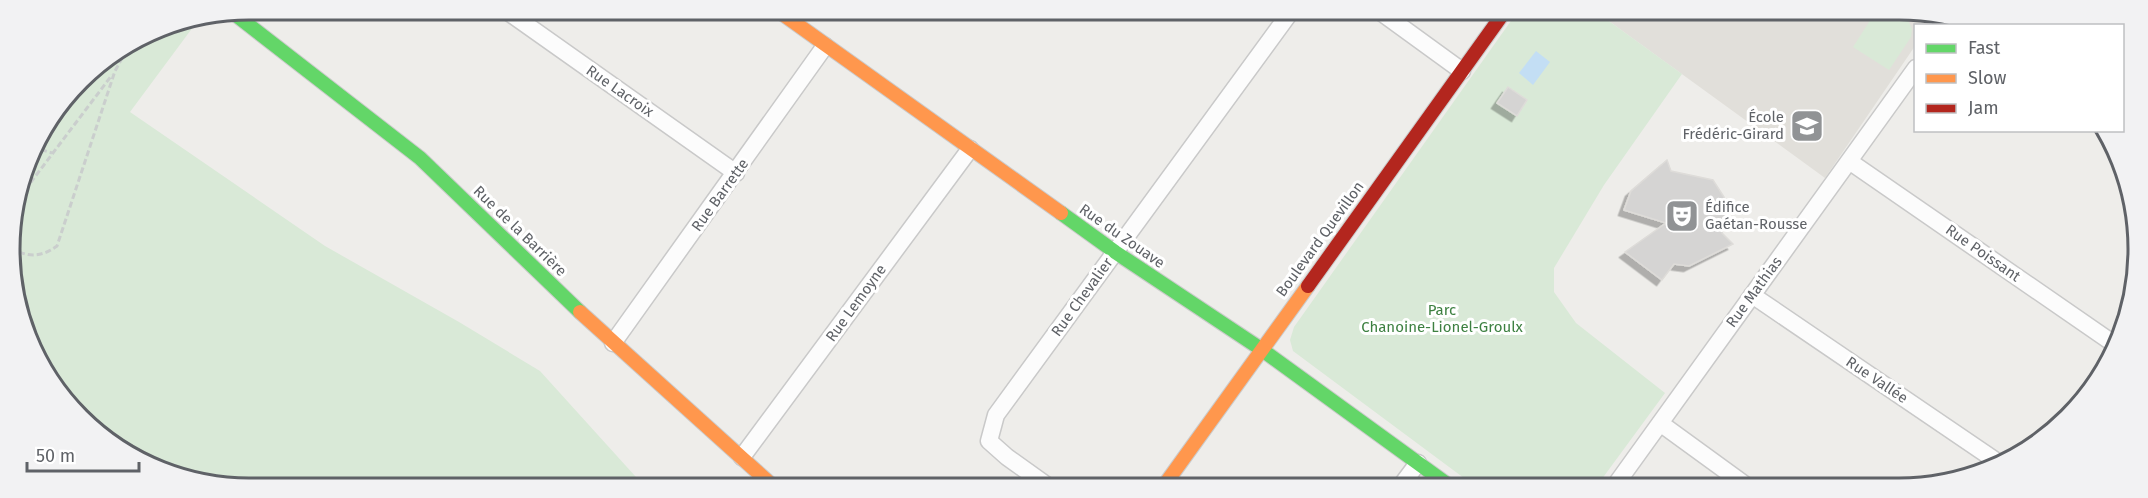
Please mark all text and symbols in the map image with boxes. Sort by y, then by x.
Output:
legend [1914,24,2124,132]
text: Fast [1968,37,2001,59]
street label: Rue Lacroix [583,61,658,121]
text: Slow [1968,67,2007,89]
text: Jam [1968,97,1999,119]
place label: École Frédéric-Girard [1682,108,1784,143]
school or university icon: École Frédéric-Girard [1789,108,1825,144]
street label: Rue Barrette [688,155,752,235]
street label: Boulevard Quevillon [1272,178,1368,300]
street label: Rue de la Barrière [470,182,570,280]
theatre icon: Édifice Gaétan-Rousse [1664,198,1700,234]
place label: Édifice Gaétan-Rousse [1705,198,1807,233]
street label: Rue du Zouave [1076,200,1168,272]
street label: Rue Poissant [1942,221,2024,286]
street label: Rue Mathias [1722,253,1786,331]
street label: Rue Chevalier [1047,254,1117,340]
street label: Rue Lemoyne [822,261,890,345]
park label: Parc Chanoine-Lionel-Groulx [1361,301,1524,336]
street label: Rue Vallée [1843,353,1911,407]
scale bar [27,435,140,473]
text: 50 m [36,445,75,467]

